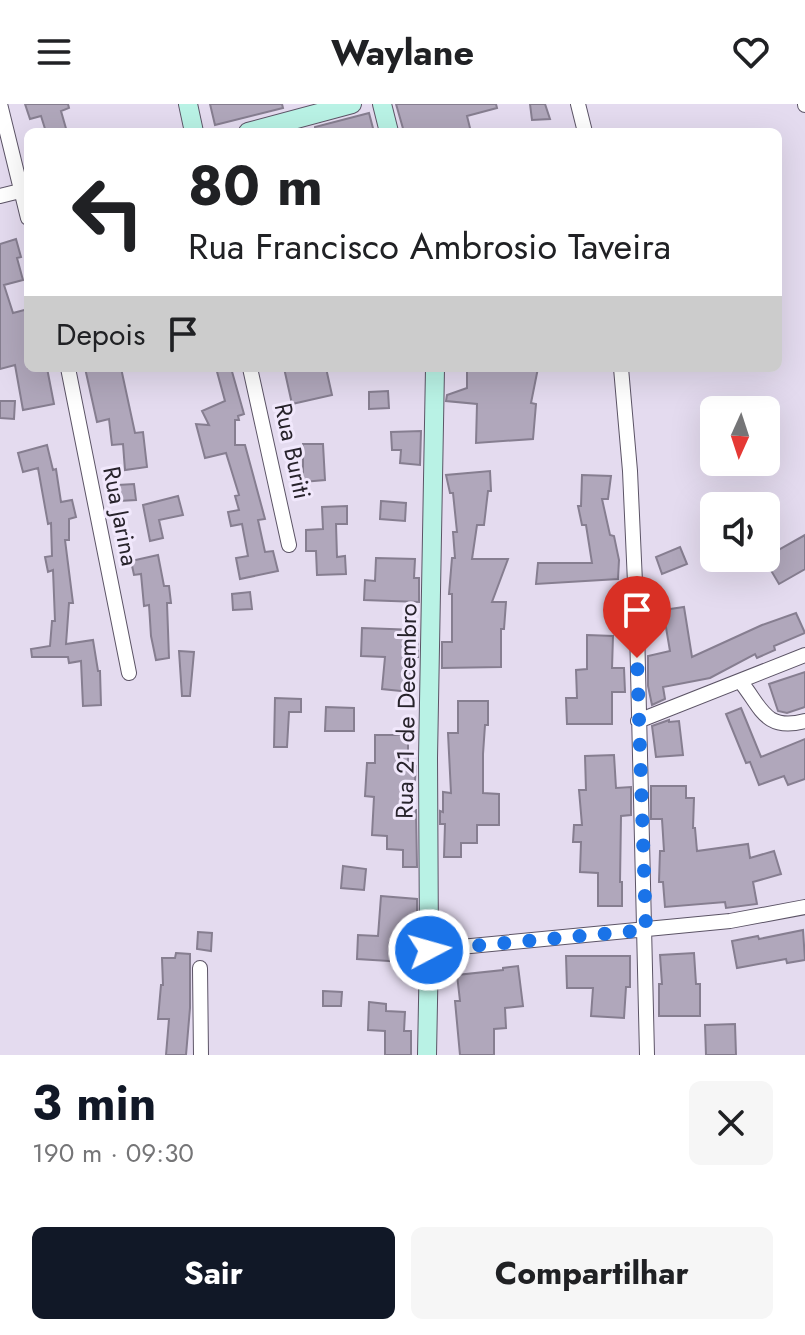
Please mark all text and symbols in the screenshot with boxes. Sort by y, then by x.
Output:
text: Waylane [331,26,474,78]
icon: menu [32,30,76,74]
icon: heart [729,30,773,74]
text: 80 m [188,145,323,226]
icon: left [56,160,160,264]
text: Rua Francisco Ambrosio Taveira [188,220,671,272]
icon: arrive [161,312,205,356]
text: Depois [56,313,145,356]
north arrow [700,396,780,476]
map controls [700,396,780,572]
street label: Rua Buriti [266,400,320,502]
street label: Rua Jarina [94,463,148,569]
button: sound [700,492,780,572]
pin [603,576,671,658]
icon: arrive [615,588,659,632]
street label: Rua 21 de Decembro [387,603,425,819]
position arrow [387,908,471,992]
text: 3 min [32,1069,156,1138]
button: close [689,1081,773,1165]
text: 190 m · 09:30 [32,1134,194,1172]
button: Sair [32,1227,395,1319]
button: Compartilhar [411,1227,773,1319]

